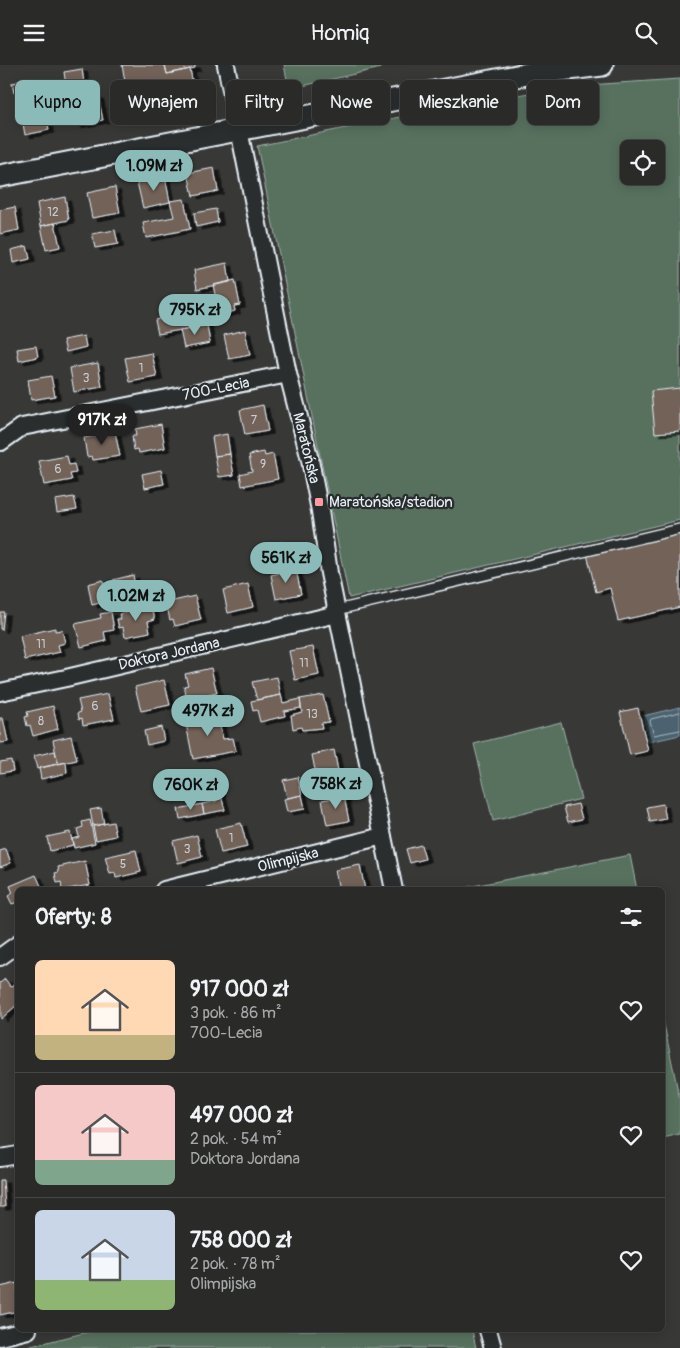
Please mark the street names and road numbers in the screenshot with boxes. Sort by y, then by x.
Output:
street label: 700-Lecia [181,373,251,405]
street label: Maratońska [288,411,324,485]
street label: Doktora Jordana [117,633,221,675]
street label: Olimpijska [256,843,320,877]

